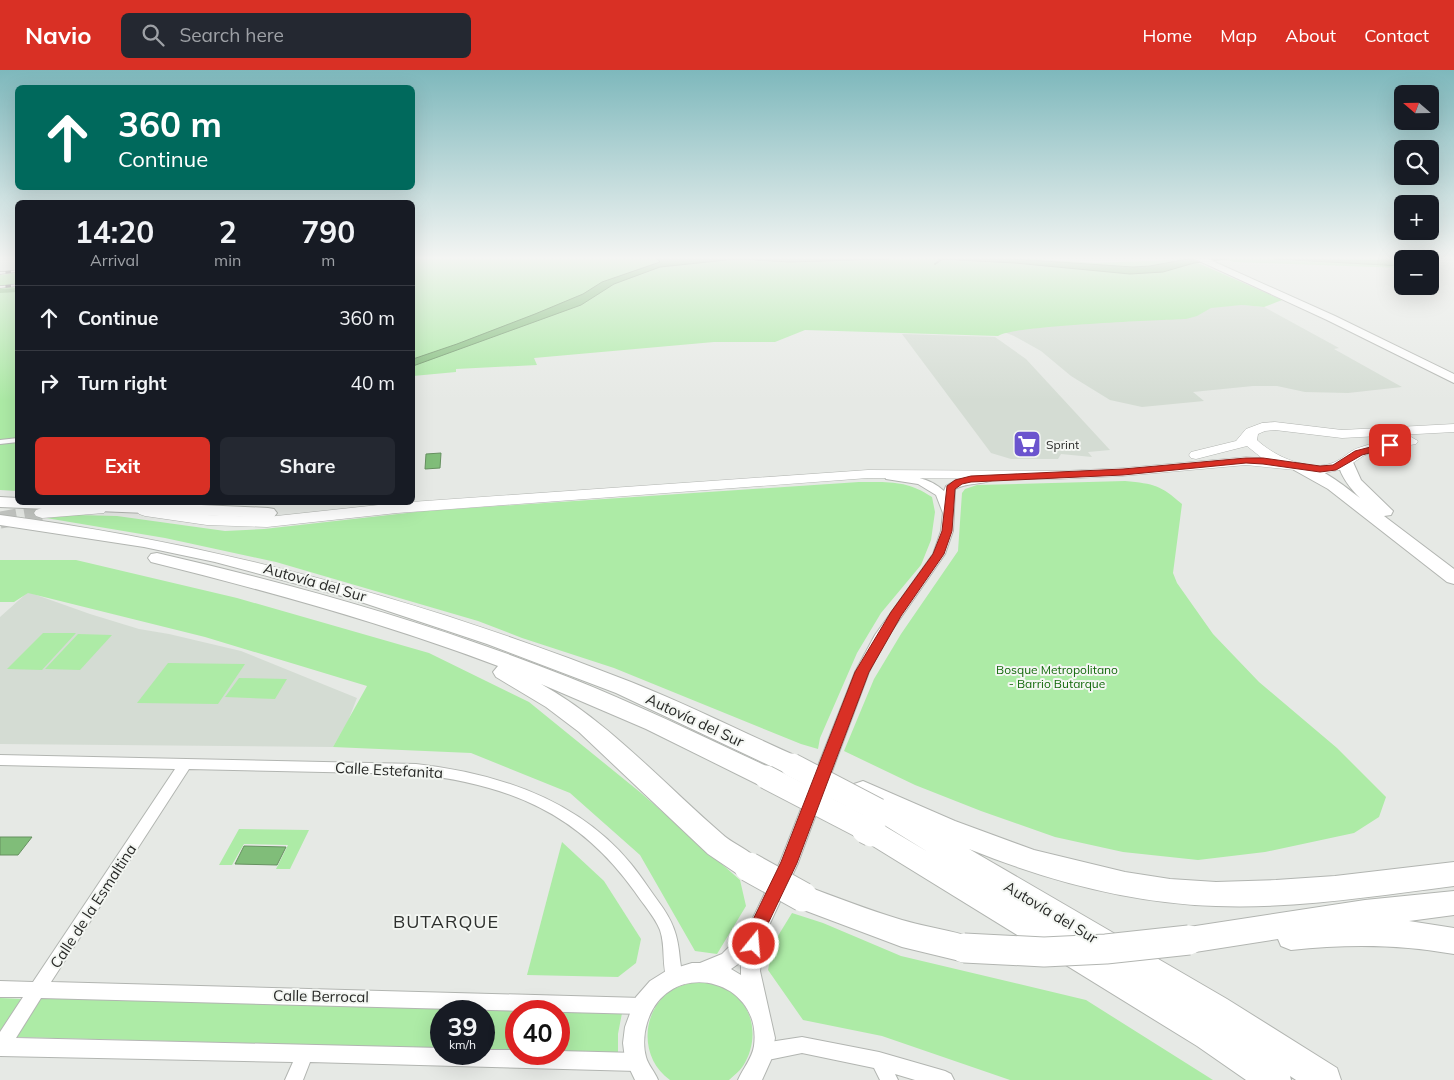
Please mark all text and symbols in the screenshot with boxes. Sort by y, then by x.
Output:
search box [121,13,471,58]
text: Navio [25,20,91,50]
icon: search [139,21,167,49]
text: Search here [179,23,284,47]
text: Home [1142,24,1192,47]
text: Map [1220,24,1257,47]
text: About [1285,24,1336,47]
text: Contact [1364,24,1429,47]
north arrow [1394,85,1439,130]
map controls [1394,85,1439,295]
text: 360 m [118,102,222,146]
icon: ahead [35,105,100,170]
button: search [1394,140,1439,185]
text: Continue [118,145,208,173]
button: + [1394,195,1439,240]
text: 14:20 [75,213,154,251]
text: 2 [219,213,237,251]
text: 790 [301,213,355,251]
text: Arrival [90,250,139,270]
text: min [214,250,241,270]
text: m [321,250,335,270]
button: − [1394,250,1439,295]
icon: ahead [35,304,63,332]
text: Continue [78,306,158,330]
text: 360 m [339,306,395,330]
icon: right [35,369,63,397]
text: Turn right [78,371,167,395]
text: 40 m [351,371,395,395]
pin [1369,424,1411,466]
supermarket icon: Sprint [1012,429,1042,459]
icon: arrive [1376,431,1404,459]
button: Exit [35,437,210,495]
button: Share [220,437,395,495]
place label: Sprint [1046,437,1079,452]
street label: Autovía del Sur [262,558,369,606]
park label: Bosque Metropolitano - Barrio Butarque [996,662,1118,691]
street label: Autovía del Sur [643,689,747,751]
street label: Calle Estefanita [334,758,444,782]
street label: Calle de la Esmaltina [46,840,140,972]
street label: Autovía del Sur [1001,877,1102,948]
district label: BUTARQUE [393,910,499,933]
position arrow [727,917,779,969]
street label: Calle Berrocal [273,986,369,1006]
speed limit sign: 40 [505,1000,570,1065]
text: 39 [447,1011,478,1042]
text: km/h [449,1037,476,1052]

